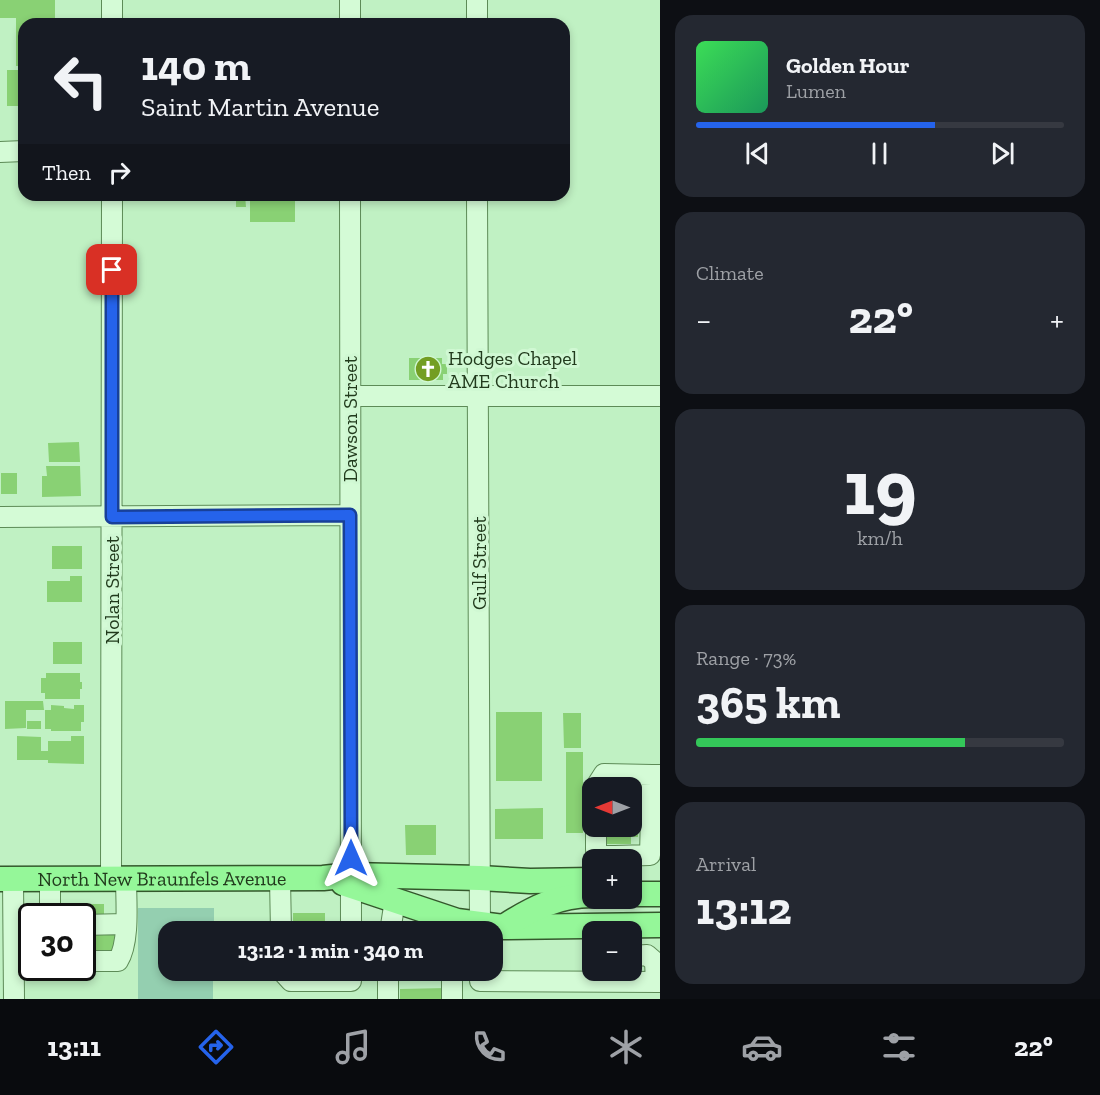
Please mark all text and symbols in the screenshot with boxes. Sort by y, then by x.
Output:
text: 140 m [141,40,251,91]
icon: left [42,42,120,120]
text: Golden Hour [786,52,910,79]
text: Lumen [786,79,846,103]
text: Saint Martin Avenue [141,91,379,123]
icon: previous [741,137,774,170]
icon: pause [863,137,896,170]
icon: next [986,137,1019,170]
icon: right [103,156,136,189]
text: Then [42,159,91,186]
pin [86,244,137,295]
icon: arrive [95,253,128,286]
text: Climate [696,261,764,285]
text: 22° [848,291,913,345]
text: − [696,300,711,339]
text: + [1050,300,1064,339]
place label: Hodges Chapel AME Church [448,346,577,393]
church icon: Hodges Chapel AME Church [413,354,443,384]
street label: Dawson Street [338,355,362,482]
text: 19 [843,440,917,534]
street label: Gulf Street [467,515,491,610]
text: km/h [857,526,903,550]
street label: Nolan Street [100,535,124,644]
text: Range · 73% [696,646,796,670]
text: 365 km [696,676,840,730]
north arrow [582,777,642,837]
map controls [582,777,642,981]
position arrow [319,826,383,890]
button: + [582,849,642,909]
text: Arrival [696,852,756,876]
street label: North New Braunfels Avenue [37,866,287,891]
text: 13:12 [696,882,792,936]
speed limit sign: 30 [18,903,96,981]
button: − [582,921,642,981]
text: 13:12 · 1 min · 340 m [238,937,423,964]
icon: directions [195,1026,237,1068]
icon: music [332,1026,374,1068]
icon: phone [468,1026,510,1068]
icon: climate [605,1026,647,1068]
icon: car [741,1026,783,1068]
icon: filters [878,1026,920,1068]
text: 13:11 [47,1031,101,1063]
text: 22° [1014,1031,1053,1063]

